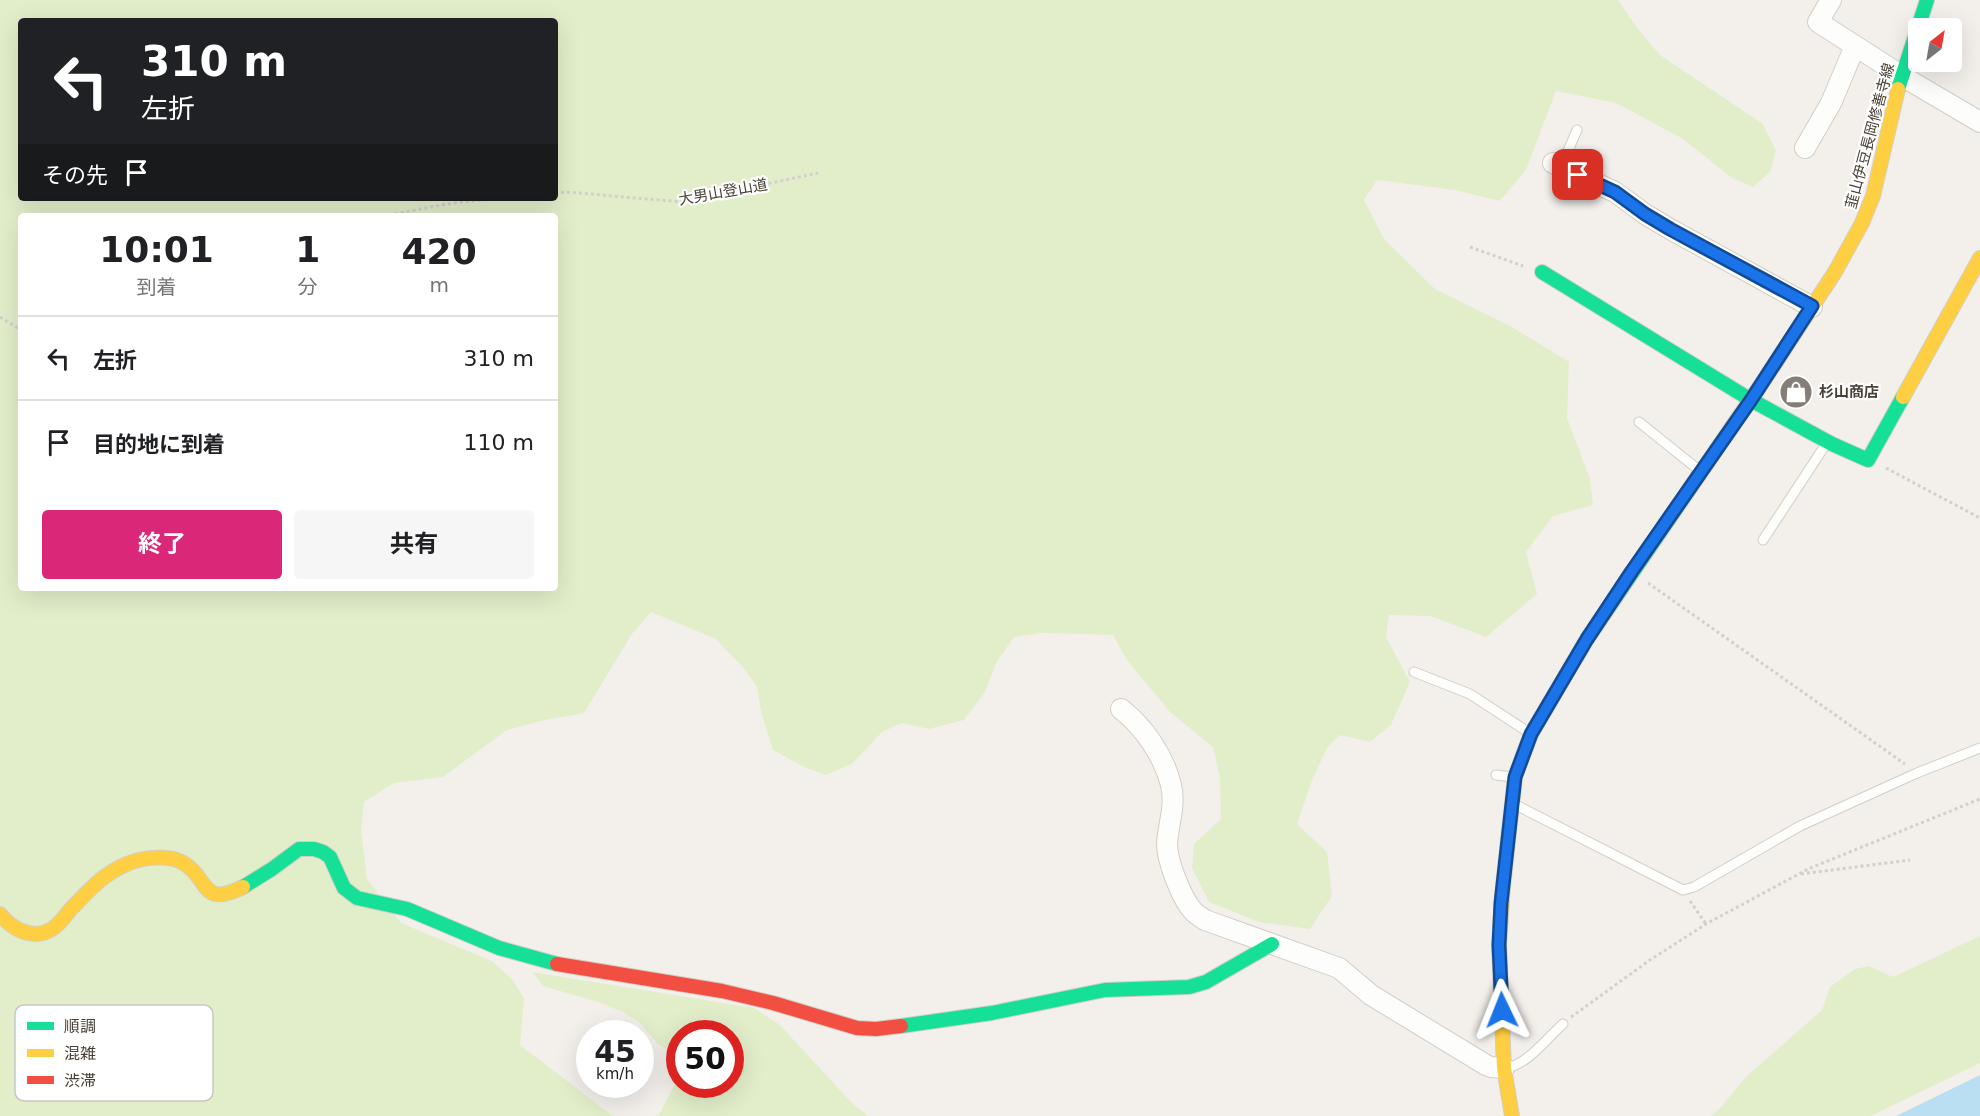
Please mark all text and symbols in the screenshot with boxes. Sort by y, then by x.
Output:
north arrow [1908,18,1962,72]
map controls [1908,18,1962,72]
text: 310 m [141,37,287,86]
icon: left [42,42,120,120]
street label: 韮山伊豆長岡修善寺線 [1842,61,1898,211]
text: 左折 [141,93,195,124]
pin [1552,149,1603,200]
icon: arrive [120,156,153,189]
icon: arrive [1561,158,1594,191]
text: その先 [42,163,108,188]
street label: 大男山登山道 [677,175,769,209]
text: 10:01 [99,229,214,270]
text: 1 [295,229,320,270]
text: 420 [402,231,477,272]
text: m [429,273,449,297]
text: 到着 [137,275,177,299]
text: 分 [298,275,318,299]
icon: left [42,342,75,375]
text: 310 m [464,346,534,371]
text: 左折 [93,348,137,373]
shop icon: 杉山商店 [1778,374,1814,410]
place label: 杉山商店 [1819,383,1879,401]
icon: arrive [42,426,75,459]
text: 110 m [464,430,534,455]
text: 目的地に到着 [93,432,225,457]
button: 終了 [42,510,282,579]
button: 共有 [294,510,534,579]
position arrow [1470,978,1534,1042]
legend [15,1005,213,1101]
text: 順調 [64,1017,96,1036]
speed limit sign: 50 [666,1020,744,1098]
text: 45 [594,1034,636,1069]
text: 混雑 [64,1044,96,1063]
text: km/h [596,1065,634,1083]
text: 渋滞 [64,1071,96,1090]

